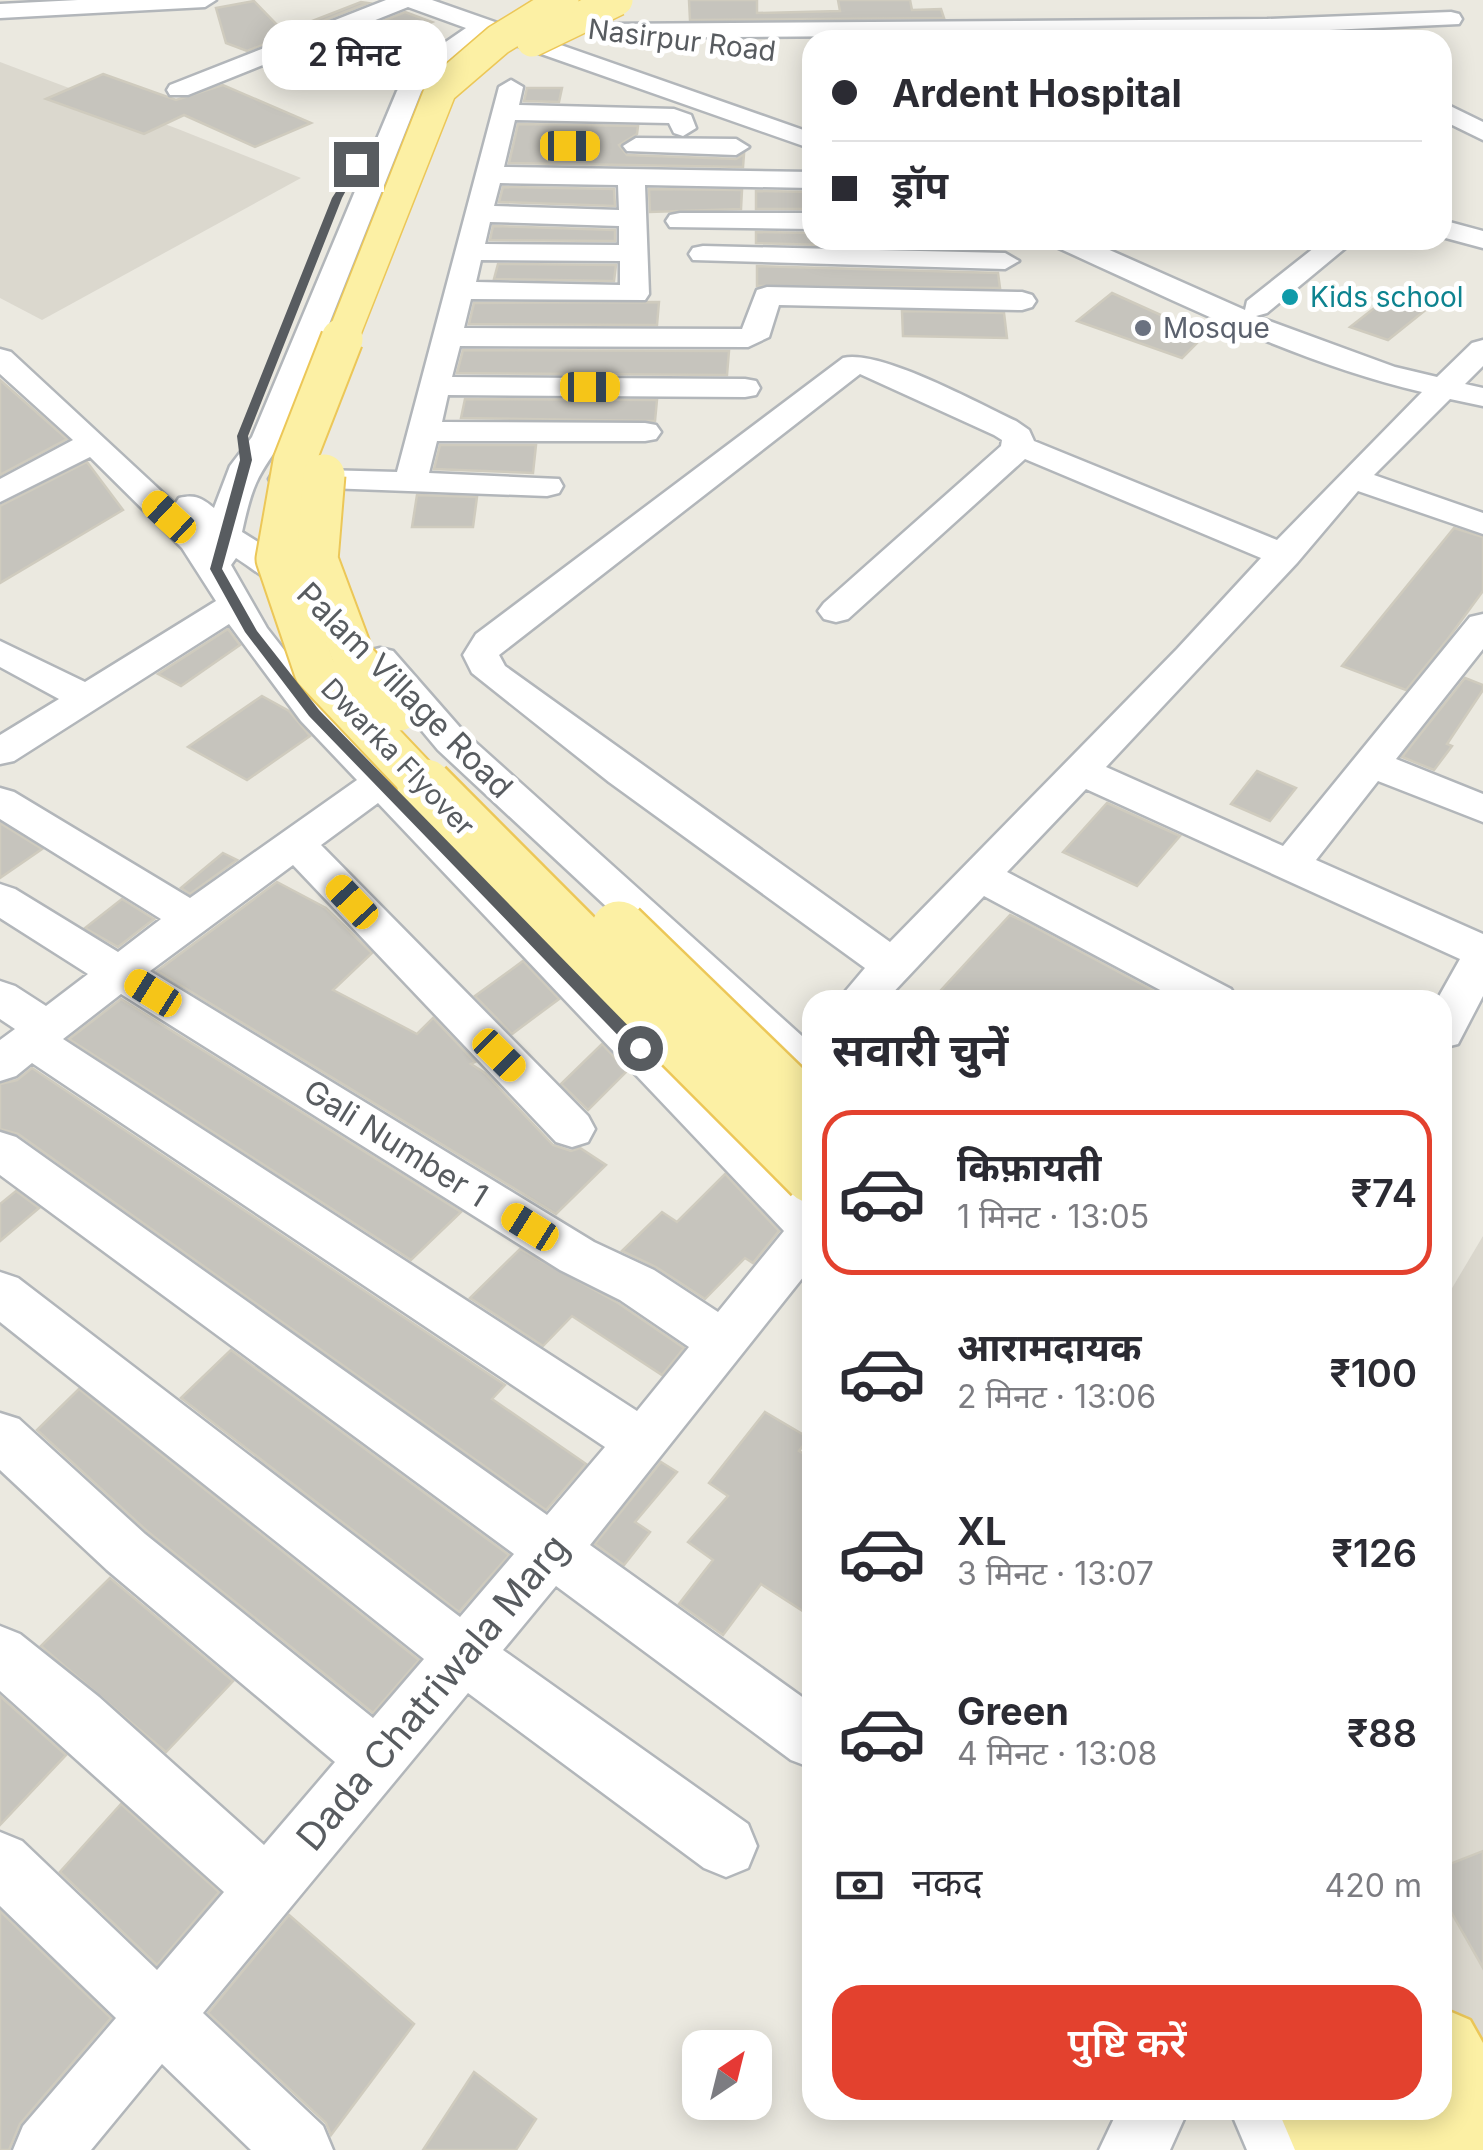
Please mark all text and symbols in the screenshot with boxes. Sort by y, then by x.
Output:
street label: Nasirpur Road [586,12,778,68]
callout: 2 मिनट [264,19,448,89]
text: 2 मिनट [308,35,401,74]
text: Ardent Hospital [892,70,1182,116]
car [540,131,600,161]
route end [334,142,379,187]
text: ड्रॉप [892,162,948,208]
place label: Kids school [1310,280,1464,314]
marker: Kids school [1279,286,1301,308]
place label: Mosque [1163,311,1270,345]
marker: Mosque [1132,317,1154,339]
car [560,372,620,402]
car [137,486,201,548]
street label: Palam Village Road [289,574,521,806]
street label: Dwarka Flyover [314,671,482,843]
car [321,870,383,934]
car [120,964,186,1022]
text: सवारी चुनें [832,1022,1008,1077]
car [467,1023,531,1087]
route start [618,1026,663,1071]
street label: Gali Number 1 [297,1071,495,1215]
text: किफ़ायती [957,1144,1101,1190]
icon: car [837,1148,927,1238]
text: ₹74 [1351,1170,1417,1216]
text: 1 मिनट · 13:05 [957,1197,1149,1236]
car [497,1198,563,1256]
text: आरामदायक [957,1324,1141,1370]
icon: car [837,1328,927,1418]
text: ₹100 [1329,1350,1417,1396]
text: 2 मिनट · 13:06 [957,1377,1156,1416]
icon: car [837,1508,927,1598]
text: XL [957,1508,1007,1554]
street label: Dada Chatriwala Marg [286,1525,578,1859]
text: ₹126 [1332,1530,1417,1576]
text: 3 मिनट · 13:07 [957,1554,1154,1593]
icon: car [837,1688,927,1778]
text: Green [957,1688,1069,1734]
text: ₹88 [1347,1710,1417,1756]
text: 4 मिनट · 13:08 [957,1734,1157,1773]
icon: cash [832,1858,887,1913]
text: नकद [912,1859,982,1905]
text: 420 m [1325,1866,1422,1905]
button: पुष्टि करें [832,1985,1422,2100]
north arrow [682,2030,772,2120]
map controls [682,2030,772,2120]

